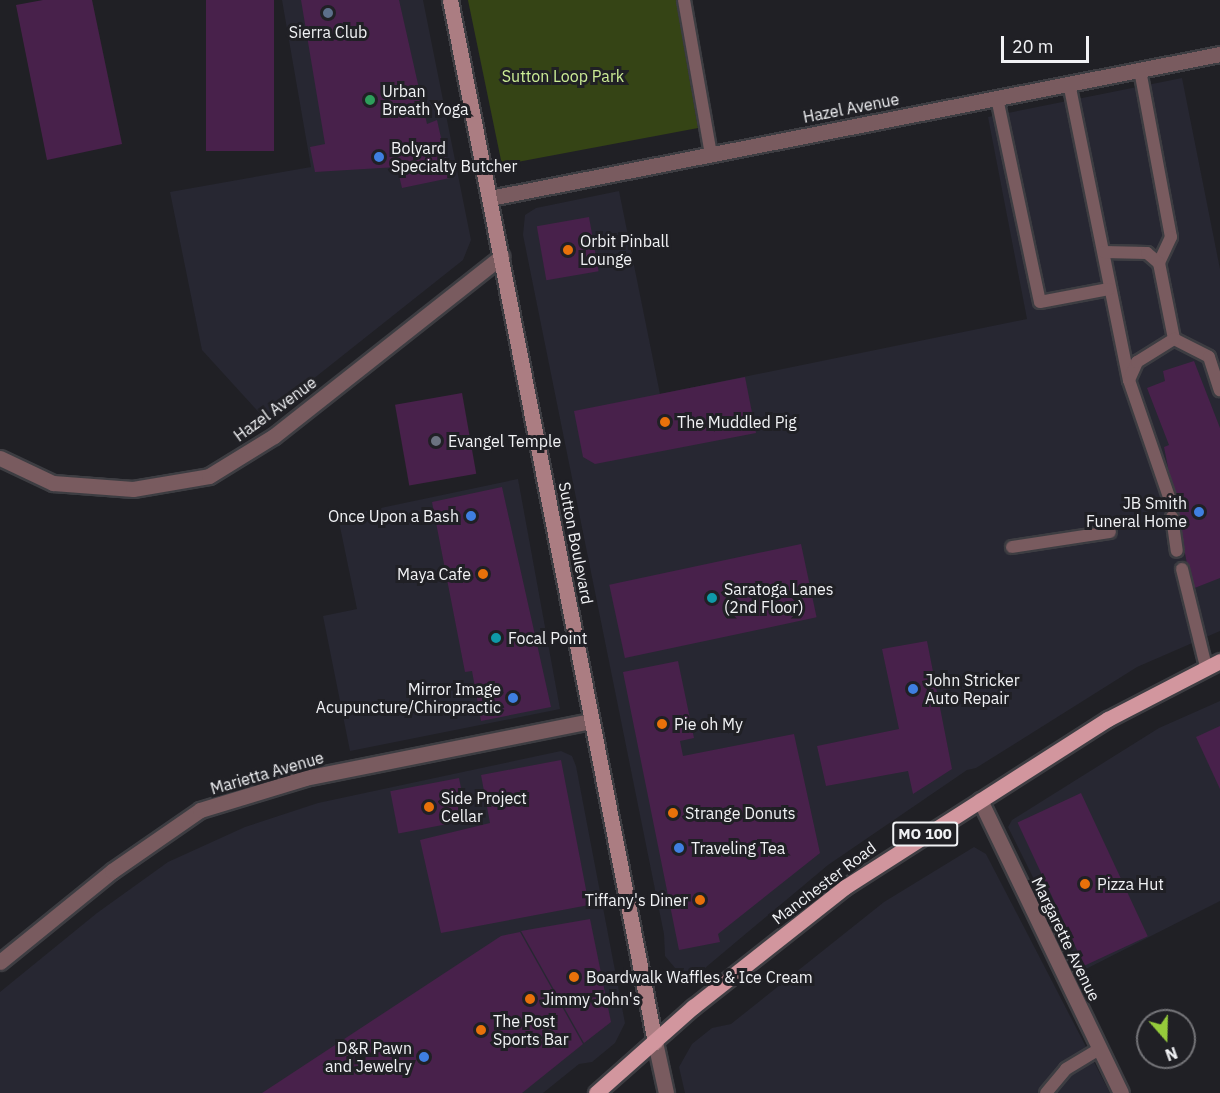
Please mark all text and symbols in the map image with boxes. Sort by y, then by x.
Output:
marker: Sierra Club [321,6,335,20]
place label: Sierra Club [289,22,367,42]
scale bar [1004,24,1092,62]
text: 20 m [1012,35,1054,58]
park label: Sutton Loop Park [502,66,624,86]
place label: Urban Breath Yoga [382,81,469,119]
street label: Hazel Avenue [801,89,901,127]
marker: Urban Breath Yoga [363,93,377,107]
place label: Bolyard Specialty Butcher [391,138,517,176]
marker: Bolyard Specialty Butcher [372,150,386,164]
place label: Orbit Pinball Lounge [580,231,669,269]
marker: Orbit Pinball Lounge [561,243,575,257]
street label: Hazel Avenue [230,373,320,445]
place label: The Muddled Pig [677,412,797,432]
marker: The Muddled Pig [658,415,672,429]
place label: Evangel Temple [448,431,561,451]
marker: Evangel Temple [429,434,443,448]
street label: Sutton Boulevard [555,480,597,606]
place label: JB Smith Funeral Home [1086,493,1187,531]
marker: JB Smith Funeral Home [1192,505,1206,519]
place label: Once Upon a Bash [328,506,459,526]
marker: Once Upon a Bash [464,509,478,523]
place label: Maya Cafe [397,564,471,584]
marker: Maya Cafe [476,567,490,581]
place label: Saratoga Lanes (2nd Floor) [724,579,834,617]
marker: Saratoga Lanes (2nd Floor) [705,591,719,605]
place label: Focal Point [508,628,587,648]
marker: Focal Point [489,631,503,645]
place label: John Stricker Auto Repair [925,670,1020,708]
place label: Mirror Image Acupuncture/Chiropractic [316,679,501,717]
marker: John Stricker Auto Repair [906,682,920,696]
marker: Mirror Image Acupuncture/Chiropractic [506,691,520,705]
place label: Pie oh My [674,714,743,734]
marker: Pie oh My [655,717,669,731]
street label: Marietta Avenue [208,748,326,798]
place label: Side Project Cellar [441,788,527,826]
marker: Side Project Cellar [422,800,436,814]
place label: Strange Donuts [685,803,796,823]
marker: Strange Donuts [666,806,680,820]
road number: MO 100 [892,822,958,846]
place label: Traveling Tea [691,838,785,858]
street label: Manchester Road [768,838,880,928]
marker: Traveling Tea [672,841,686,855]
street label: Margarette Avenue [1028,874,1104,1004]
place label: Pizza Hut [1097,874,1164,894]
marker: Pizza Hut [1078,877,1092,891]
place label: Tiffany's Diner [585,890,688,910]
marker: Tiffany's Diner [693,893,707,907]
place label: Boardwalk Waffles & Ice Cream [586,967,813,987]
marker: Boardwalk Waffles & Ice Cream [567,970,581,984]
place label: Jimmy John's [542,989,640,1009]
marker: Jimmy John's [523,992,537,1006]
north arrow [1136,1009,1196,1069]
place label: The Post Sports Bar [493,1011,569,1049]
marker: The Post Sports Bar [474,1023,488,1037]
place label: D&R Pawn and Jewelry [325,1038,412,1076]
text: N [1163,1043,1180,1065]
marker: D&R Pawn and Jewelry [417,1050,431,1064]

